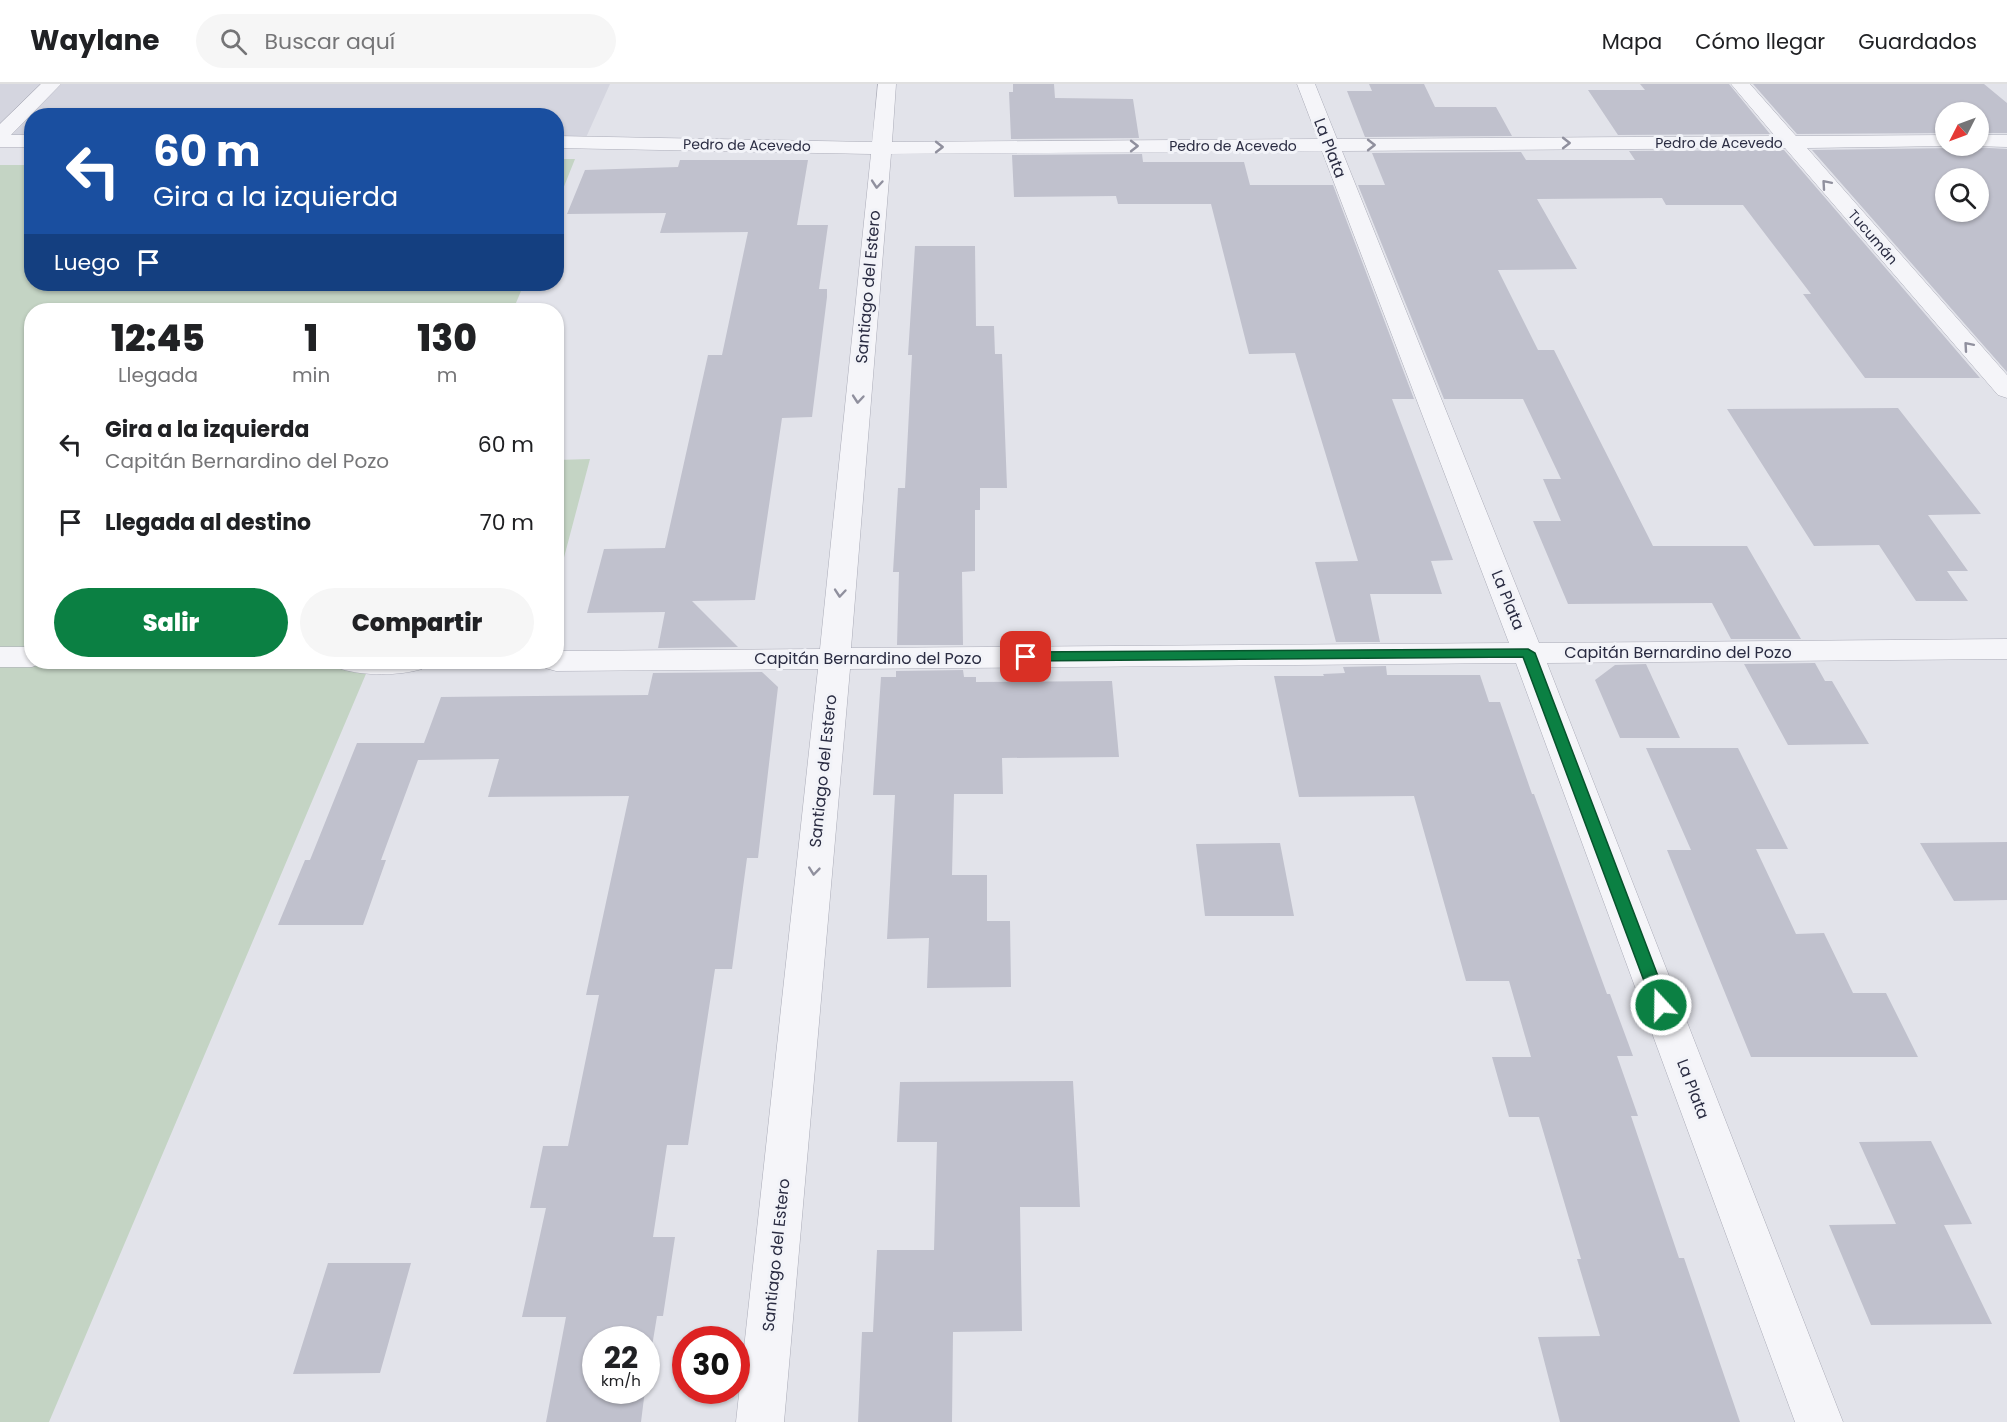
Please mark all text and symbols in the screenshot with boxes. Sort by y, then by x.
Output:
search box [196,14,616,68]
text: Waylane [30,21,160,60]
icon: search [217,25,250,58]
text: Buscar aquí [265,26,395,57]
text: Mapa [1602,27,1662,56]
text: Cómo llegar [1695,27,1825,56]
text: Guardados [1858,27,1977,56]
north arrow [1935,102,1989,156]
map controls [1935,102,1989,222]
street label: La Plata [1308,115,1352,181]
text: 60 m [153,122,261,181]
icon: left [54,132,132,210]
street label: Pedro de Acevedo [1655,133,1783,153]
street label: Pedro de Acevedo [683,134,811,156]
street label: Pedro de Acevedo [1169,136,1297,156]
one-way arrow [1562,137,1571,150]
one-way arrow [1367,139,1376,151]
one-way arrow [1130,140,1139,152]
one-way arrow [935,141,944,153]
button: search [1935,168,1989,222]
text: Gira a la izquierda [153,178,398,215]
one-way arrow [871,179,884,189]
one-way arrow [1822,180,1833,191]
street label: Tucumán [1844,205,1902,269]
street label: Santiago del Estero [850,209,886,365]
icon: arrive [132,246,165,279]
text: Luego [54,247,120,278]
text: 12:45 [111,313,205,364]
text: 1 [304,313,318,364]
text: 130 [417,313,477,364]
one-way arrow [1965,342,1976,353]
text: Llegada [118,361,198,389]
text: min [292,361,330,389]
text: m [437,361,457,389]
one-way arrow [852,395,865,404]
text: Gira a la izquierda [105,414,309,445]
icon: left [54,428,87,461]
text: 60 m [478,429,534,460]
text: Capitán Bernardino del Pozo [105,447,389,475]
icon: arrive [54,506,87,539]
text: Llegada al destino [105,507,311,538]
text: 70 m [480,507,534,538]
street label: La Plata [1486,567,1530,633]
button: Salir [54,588,288,657]
button: Compartir [300,588,534,657]
one-way arrow [834,589,847,598]
pin [1000,631,1051,682]
icon: arrive [1009,640,1042,673]
street label: Capitán Bernardino del Pozo [1564,641,1792,664]
street label: Capitán Bernardino del Pozo [754,647,982,670]
street label: Santiago del Estero [804,693,842,849]
one-way arrow [808,867,821,876]
position arrow [1629,973,1693,1037]
street label: La Plata [1671,1056,1715,1122]
street label: Santiago del Estero [757,1177,795,1333]
speed limit sign: 30 [672,1326,750,1404]
text: 22 [604,1336,638,1379]
text: km/h [601,1370,641,1391]

